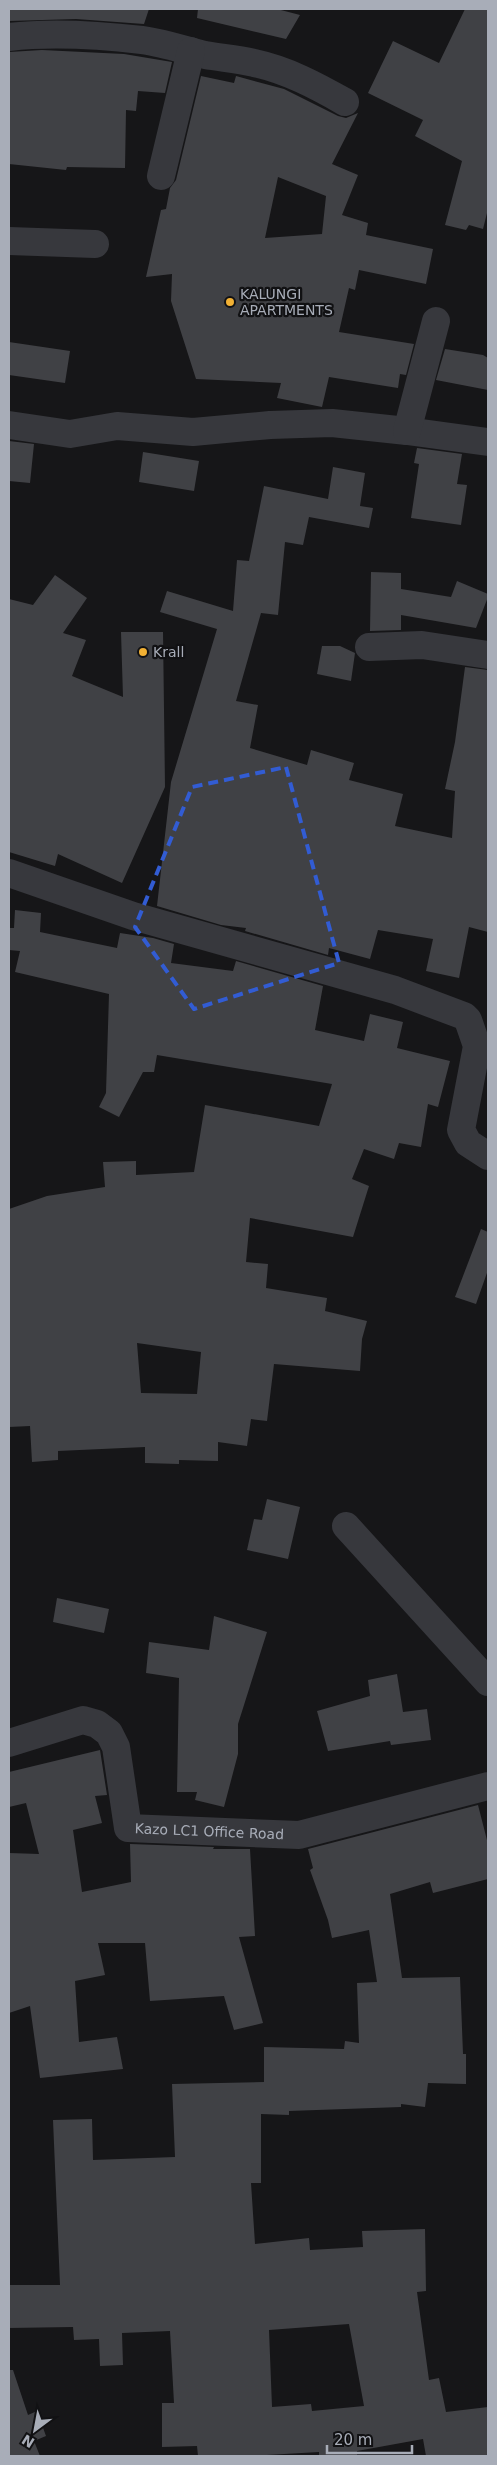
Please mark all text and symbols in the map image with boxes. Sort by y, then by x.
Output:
place label: KALUNGI APARTMENTS [240,286,333,318]
marker: KALUNGI APARTMENTS [224,296,236,308]
place label: Krall [153,644,184,660]
marker: Krall [137,646,149,658]
street label: Kazo LC1 Office Road [134,1820,284,1842]
north arrow [10,2405,60,2455]
scale bar [327,2422,412,2454]
text: N [19,2431,37,2451]
text: 20 m [334,2431,372,2449]

